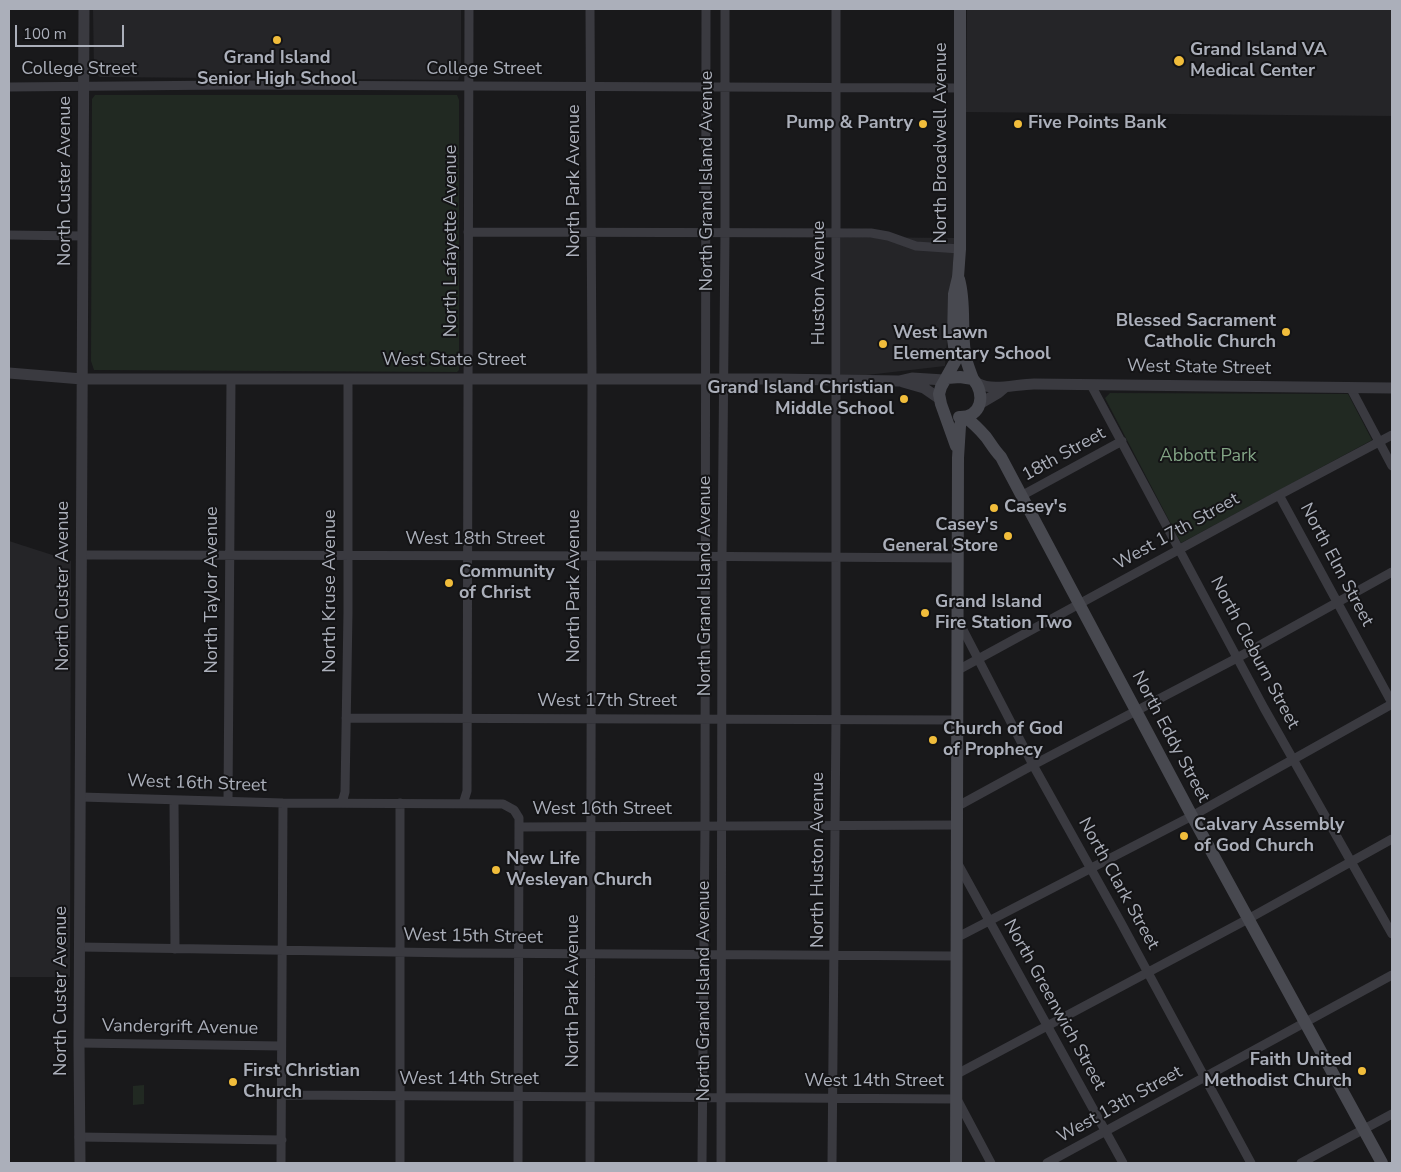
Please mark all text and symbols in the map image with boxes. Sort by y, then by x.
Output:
scale bar [18,15,126,47]
text: 100 m [23,24,67,44]
marker: Grand Island Senior High School [271,34,283,46]
place label: Grand Island VA Medical Center [1190,40,1327,82]
street label: North Broadwell Avenue [931,42,953,244]
place label: Grand Island Senior High School [197,48,357,90]
marker: Grand Island VA Medical Center [1172,54,1186,68]
street label: College Street [21,59,137,81]
street label: College Street [426,59,542,81]
street label: North Grand Island Avenue [697,71,719,291]
street label: North Custer Avenue [55,96,77,266]
street label: North Park Avenue [564,104,586,258]
place label: Pump & Pantry [786,113,913,135]
place label: Five Points Bank [1028,113,1166,135]
marker: Pump & Pantry [917,118,929,130]
marker: Five Points Bank [1012,118,1024,130]
street label: North Lafayette Avenue [441,145,463,337]
street label: Huston Avenue [809,221,831,345]
place label: Blessed Sacrament Catholic Church [1116,311,1276,354]
place label: West Lawn Elementary School [893,323,1051,366]
marker: Blessed Sacrament Catholic Church [1280,326,1292,338]
marker: West Lawn Elementary School [877,338,889,350]
street label: West State Street [382,350,526,372]
street label: West State Street [1127,356,1271,380]
place label: Grand Island Christian Middle School [707,378,894,420]
marker: Grand Island Christian Middle School [898,393,910,405]
street label: 18th Street [1019,423,1109,487]
park label: Abbott Park [1160,446,1256,468]
street label: North Grand Island Avenue [695,476,717,696]
street label: West 17th Street [1111,489,1243,575]
place label: Casey's [1004,497,1067,519]
street label: North Elm Street [1294,500,1378,630]
street label: North Custer Avenue [53,501,75,671]
marker: Casey's [988,502,1000,514]
street label: North Taylor Avenue [202,506,224,674]
street label: North Kruse Avenue [320,509,342,673]
street label: North Park Avenue [564,509,586,663]
place label: Casey's General Store [882,515,998,558]
street label: West 18th Street [405,529,545,551]
marker: Casey's General Store [1002,530,1014,542]
place label: Community of Christ [459,562,555,604]
street label: North Cleburn Street [1205,573,1303,733]
marker: Community of Christ [443,577,455,589]
place label: Grand Island Fire Station Two [935,592,1072,634]
marker: Grand Island Fire Station Two [919,607,931,619]
street label: North Eddy Street [1126,668,1214,806]
street label: West 17th Street [537,691,677,713]
place label: Church of God of Prophecy [943,719,1063,762]
marker: Church of God of Prophecy [927,734,939,746]
street label: West 16th Street [127,771,267,797]
street label: North Huston Avenue [808,772,830,948]
street label: West 16th Street [532,799,672,821]
street label: North Clark Street [1073,814,1163,954]
place label: Calvary Assembly of God Church [1194,815,1344,858]
marker: Calvary Assembly of God Church [1178,830,1190,842]
place label: New Life Wesleyan Church [506,849,652,892]
marker: New Life Wesleyan Church [490,864,502,876]
street label: North Grand Island Avenue [694,881,716,1101]
street label: North Custer Avenue [51,906,73,1076]
street label: North Park Avenue [563,914,585,1068]
street label: North Greenwich Street [998,916,1110,1094]
street label: West 15th Street [403,925,543,949]
street label: Vandergrift Avenue [102,1016,258,1040]
place label: Faith United Methodist Church [1204,1050,1352,1092]
place label: First Christian Church [243,1061,360,1104]
street label: West 13th Street [1054,1062,1186,1148]
marker: Faith United Methodist Church [1356,1065,1368,1077]
street label: West 14th Street [399,1069,539,1091]
street label: West 14th Street [804,1071,944,1093]
marker: First Christian Church [227,1076,239,1088]

